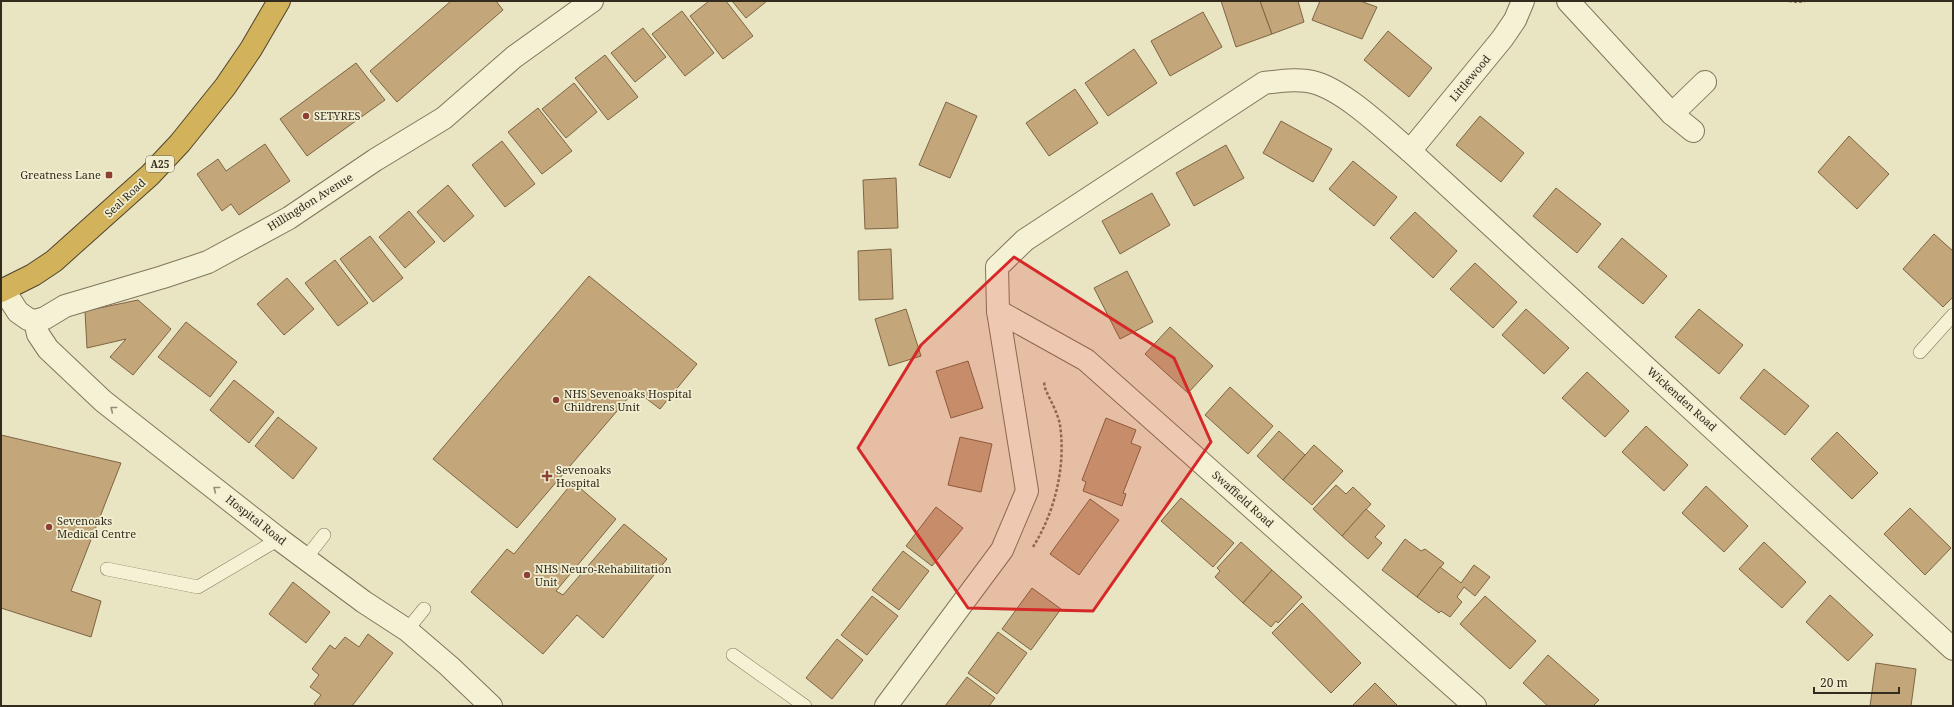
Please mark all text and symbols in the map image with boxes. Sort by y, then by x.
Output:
street label: Littlewood [1446,51,1494,104]
place label: SETYRES [314,108,361,123]
marker: SETYRES [301,111,311,121]
road number: A25 [146,156,174,172]
place label: Greatness Lane [20,167,101,182]
street label: Hillingdon Avenue [264,169,355,234]
marker: Greatness Lane [104,170,114,180]
street label: Seal Road [101,175,149,220]
street label: Wickenden Road [1644,363,1721,434]
place label: NHS Sevenoaks Hospital Childrens Unit [564,386,692,414]
marker: NHS Sevenoaks Hospital Childrens Unit [551,395,561,405]
one-way arrow [111,406,118,413]
place label: Sevenoaks Hospital [556,462,611,490]
street label: Swaffield Road [1209,467,1278,530]
marker: Sevenoaks Hospital [541,470,553,482]
one-way arrow [213,487,220,494]
street label: Hospital Road [223,491,290,548]
place label: Sevenoaks Medical Centre [57,513,136,541]
marker: Sevenoaks Medical Centre [44,522,54,532]
place label: NHS Neuro-Rehabilitation Unit [535,561,672,589]
marker: NHS Neuro-Rehabilitation Unit [522,570,532,580]
scale bar [1814,669,1899,695]
text: 20 m [1820,674,1848,691]

